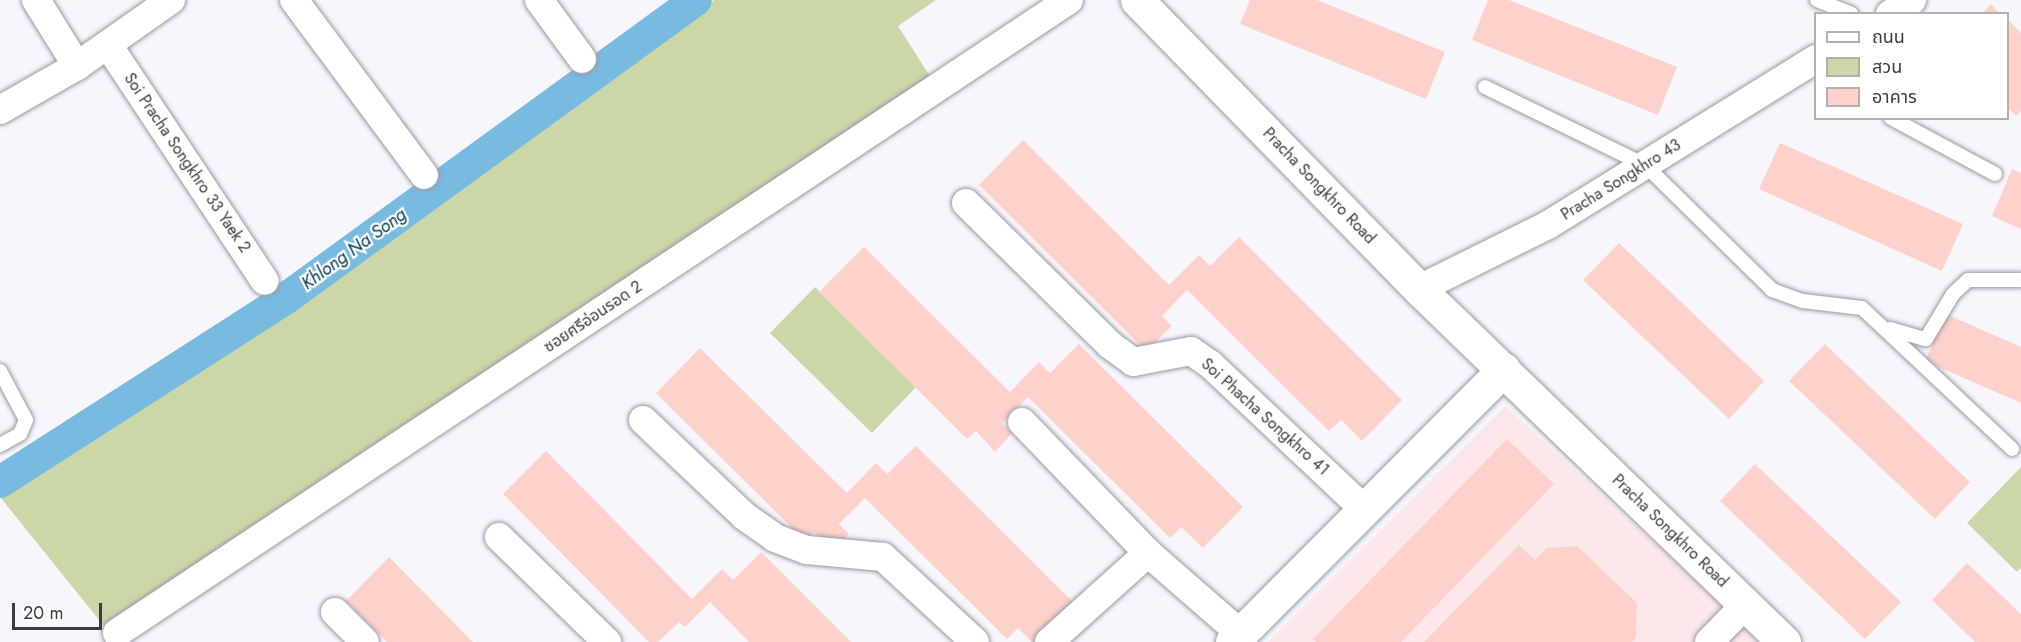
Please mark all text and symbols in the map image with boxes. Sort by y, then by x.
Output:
legend [1814,12,2009,120]
text: ถนน [1872,24,1905,50]
text: สวน [1872,54,1902,80]
street label: Soi Pracha Songkhro 33 Yaek 2 [120,70,254,256]
text: อาคาร [1872,84,1917,110]
street label: Pracha Songkhro Road [1259,124,1379,248]
street label: Pracha Songkhro 43 [1558,135,1684,225]
water label: Khlong Na Song [297,204,411,294]
street label: ซอยศรีอ่อนรอด 2 [540,277,646,357]
street label: Soi Phacha Songkhro 41 [1197,354,1333,480]
street label: Pracha Songkhro Road [1608,471,1732,591]
scale bar [15,591,105,629]
text: 20 m [23,600,63,626]

